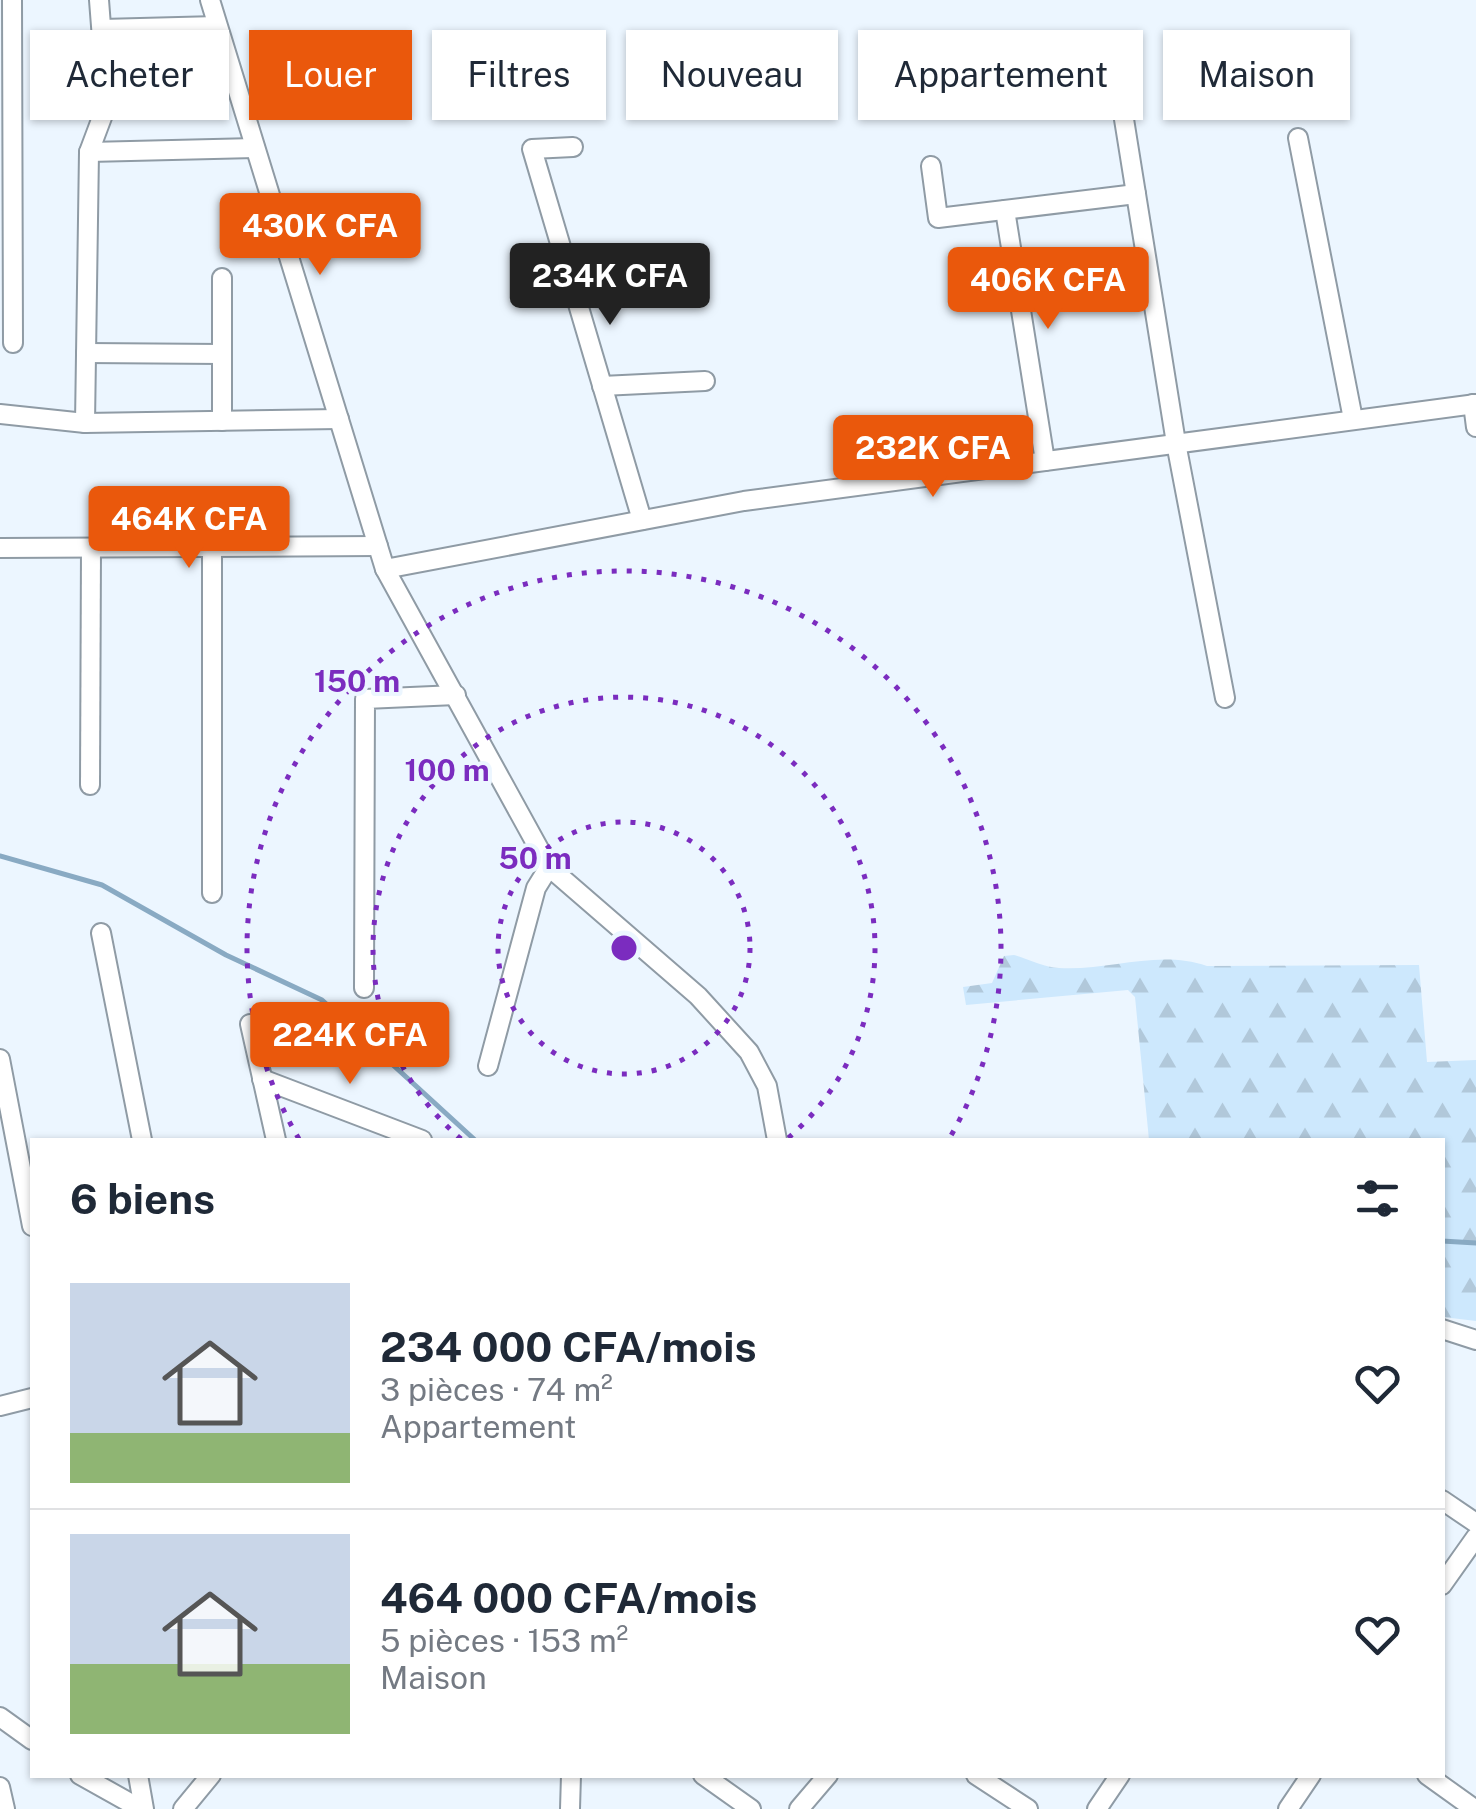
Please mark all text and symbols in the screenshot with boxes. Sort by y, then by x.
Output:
chip: Acheter [30,30,229,120]
chip: Louer [249,30,412,120]
chip: Filtres [432,30,606,120]
chip: Nouveau [626,30,838,120]
chip: Appartement [858,30,1143,120]
chip: Maison [1163,30,1350,120]
pin: 430K CFA [217,193,423,278]
text: 430K CFA [242,207,398,244]
pin: 234K CFA [507,243,713,328]
pin: 406K CFA [945,247,1151,332]
text: 234K CFA [532,257,688,294]
text: 406K CFA [970,261,1126,298]
pin: 232K CFA [830,415,1036,500]
text: 232K CFA [855,429,1011,466]
pin: 464K CFA [86,486,292,571]
text: 464K CFA [111,500,267,537]
text: 150 m [314,663,400,699]
text: 100 m [404,752,490,788]
text: 50 m [498,840,572,876]
centre of rings [606,930,642,966]
pin: 224K CFA [247,1002,453,1087]
text: 224K CFA [272,1016,428,1053]
icon: filters [1350,1171,1405,1226]
text: 6 biens [70,1174,215,1223]
text: 234 000 CFA/mois [380,1322,757,1371]
icon: home [150,1323,270,1443]
icon: heart [1350,1356,1405,1411]
text: 3 pièces · 74 m² [380,1371,613,1408]
text: Appartement [380,1408,577,1445]
text: 464 000 CFA/mois [380,1573,757,1622]
icon: home [150,1574,270,1694]
icon: heart [1350,1607,1405,1662]
text: 5 pièces · 153 m² [380,1622,628,1659]
text: Maison [380,1659,487,1696]

